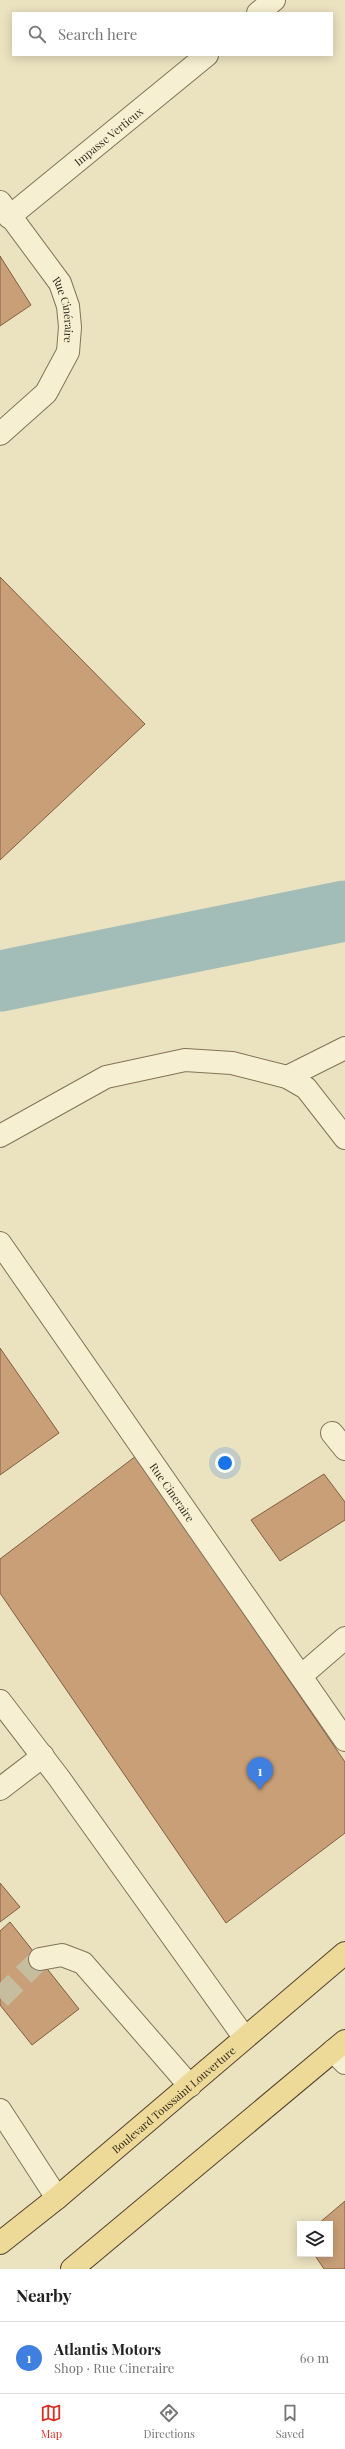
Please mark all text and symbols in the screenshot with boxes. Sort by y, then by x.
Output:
search box [12,12,333,56]
icon: search [26,23,48,45]
text: Search here [58,24,137,44]
street label: Impasse Vertieux [70,103,146,169]
street label: Rue Cinéraire [50,273,78,344]
your location [215,1453,235,1473]
street label: Rue Cineraire [147,1459,199,1525]
pin: 1 [247,1757,273,1790]
street label: Boulevard Toussaint Louverture [108,2042,238,2156]
map controls [297,2221,333,2257]
button: layers [297,2221,333,2257]
text: Nearby [16,2284,71,2306]
text: Atlantis Motors [54,2339,161,2359]
text: 1 [27,2349,31,2366]
text: 60 m [300,2349,329,2366]
text: Shop · Rue Cineraire [54,2359,174,2376]
tab: Map [40,2402,62,2441]
tab: Directions [143,2402,195,2441]
tab: Saved [276,2402,304,2441]

